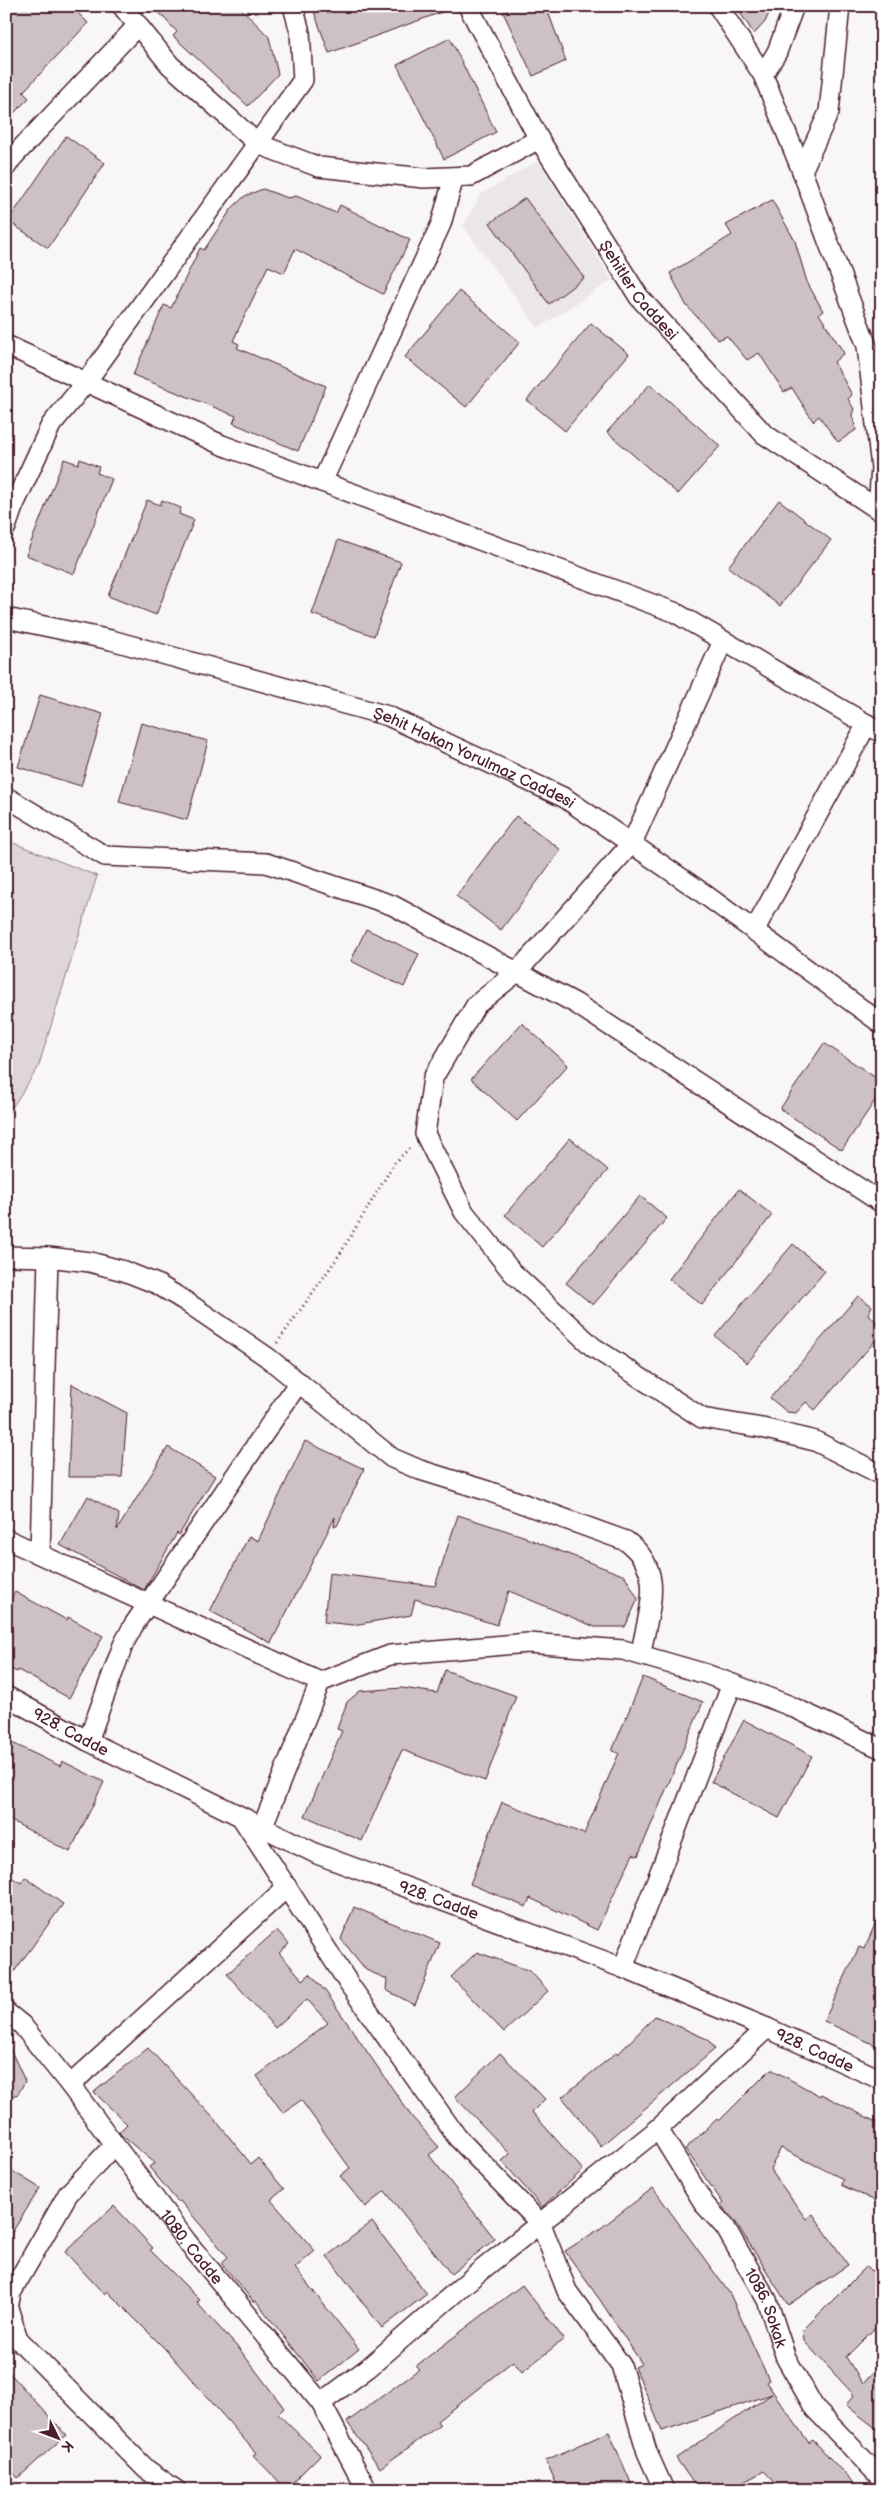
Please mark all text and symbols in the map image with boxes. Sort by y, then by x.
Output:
street label: Şehitler Caddesi [595,237,681,344]
street label: Şehit Hakan Yorulmaz Caddesi [371,704,578,813]
street label: 928. Cadde [29,1704,112,1761]
street label: 928. Cadde [396,1877,481,1925]
street label: 928. Cadde [772,2025,857,2077]
street label: 1080. Cadde [155,2206,227,2289]
street label: 1086. Sokak [740,2265,790,2350]
north arrow [32,2414,82,2464]
text: K [57,2437,77,2456]

